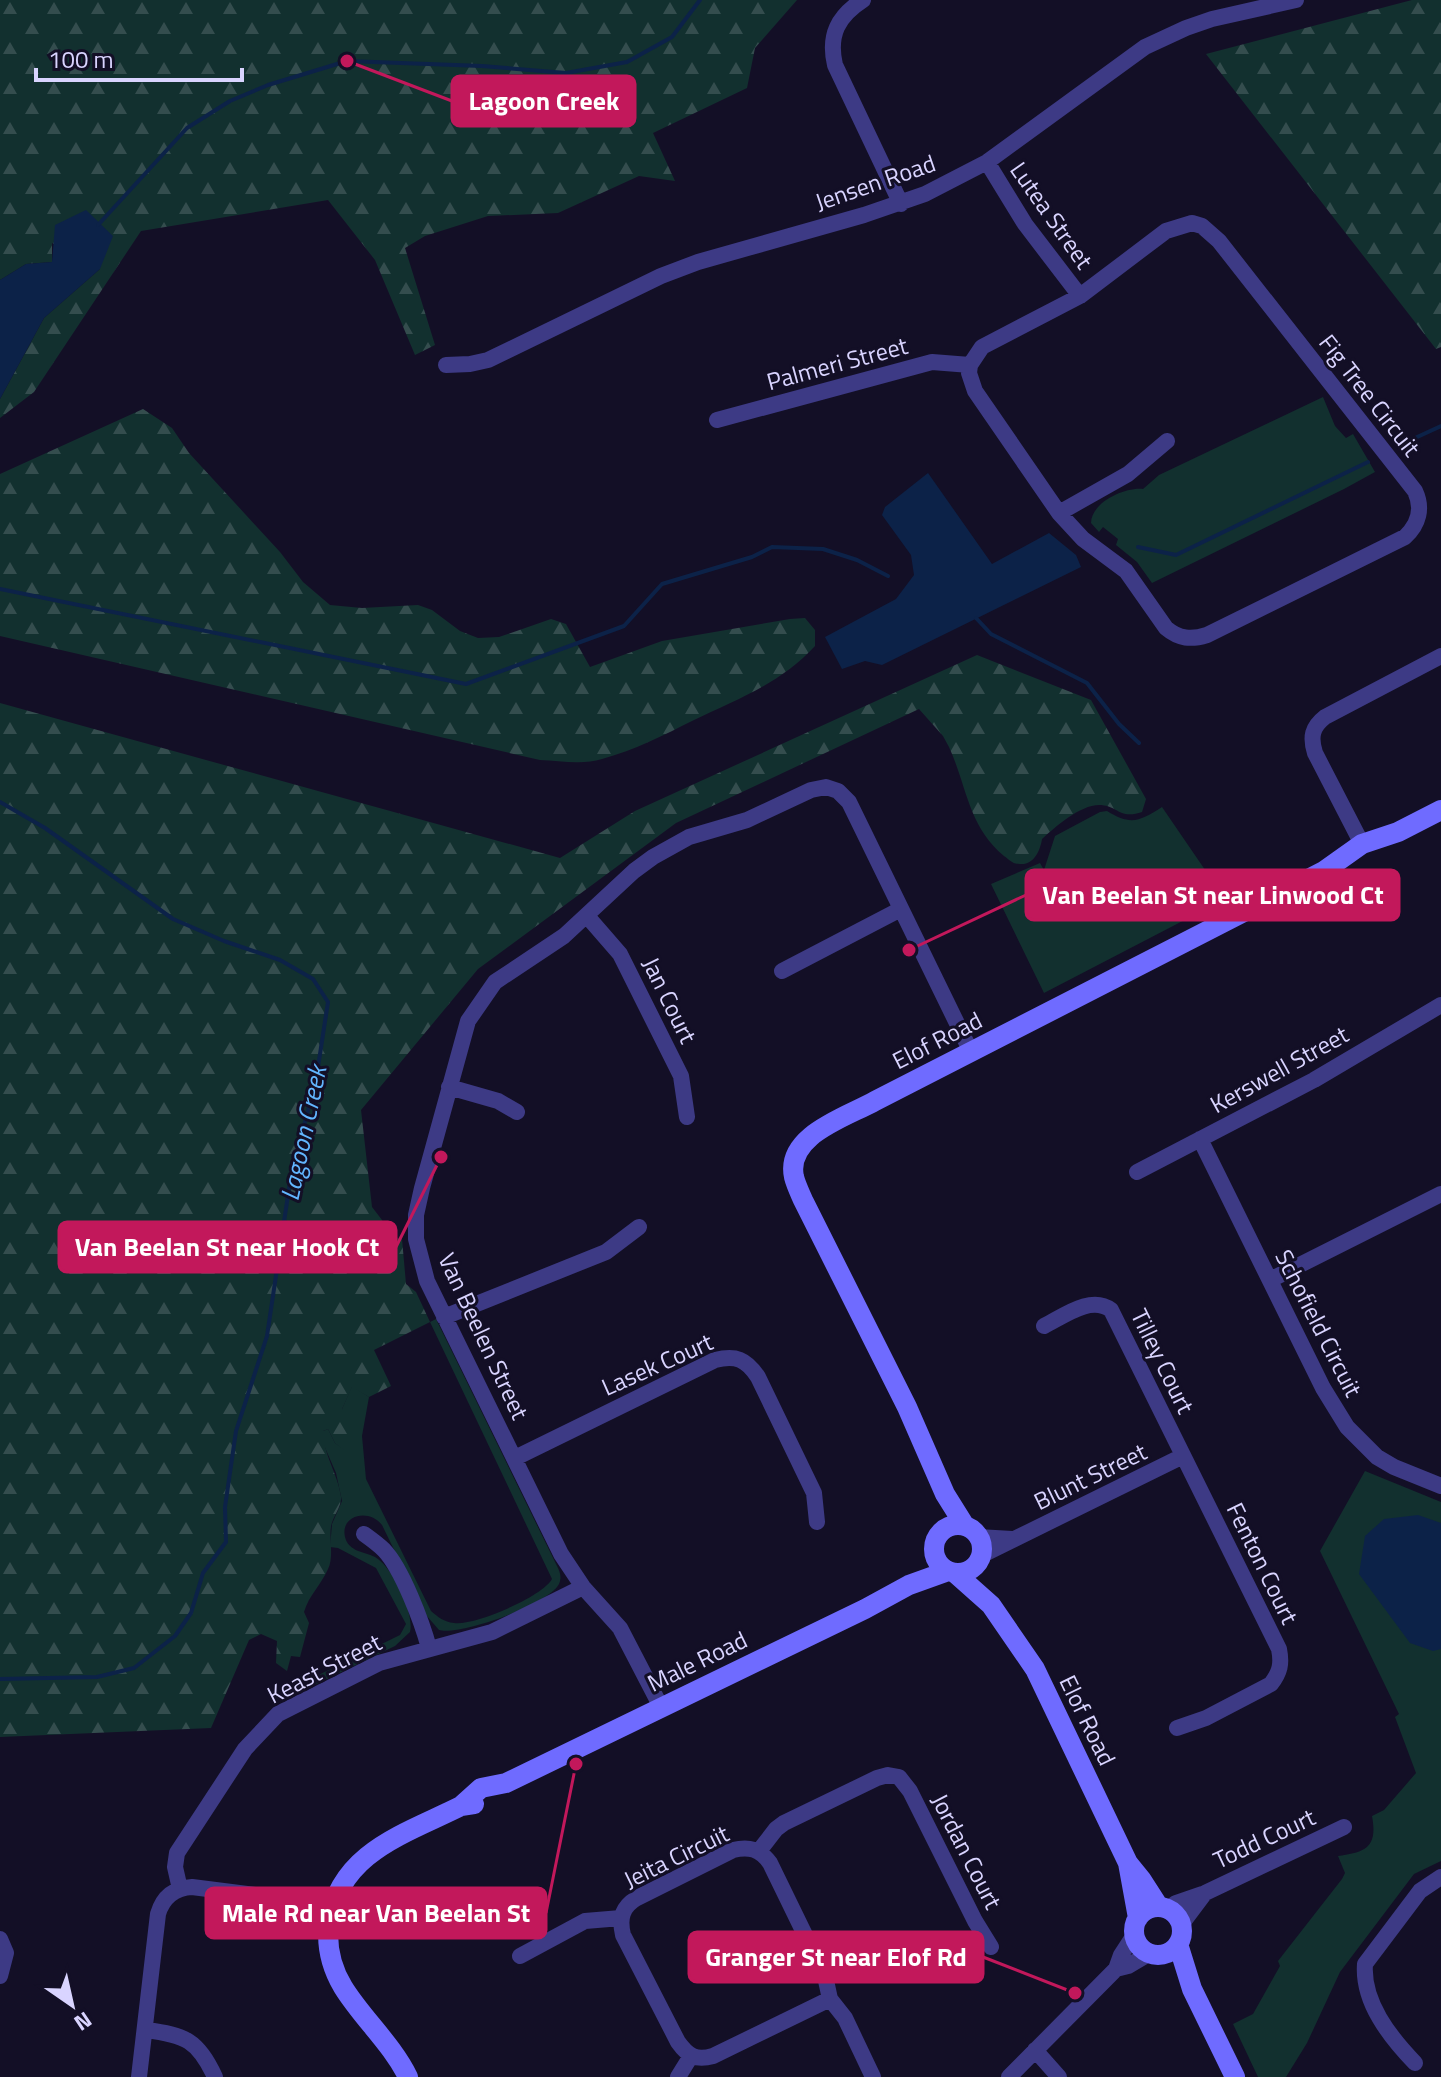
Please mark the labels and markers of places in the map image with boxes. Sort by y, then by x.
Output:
callout: Lagoon Creek [452,76,635,126]
callout: Van Beelan St near Linwood Ct [1026,870,1399,920]
callout: Van Beelan St near Hook Ct [59,1222,396,1272]
callout: Male Rd near Van Beelan St [206,1888,546,1938]
callout: Granger St near Elof Rd [689,1932,983,1982]

